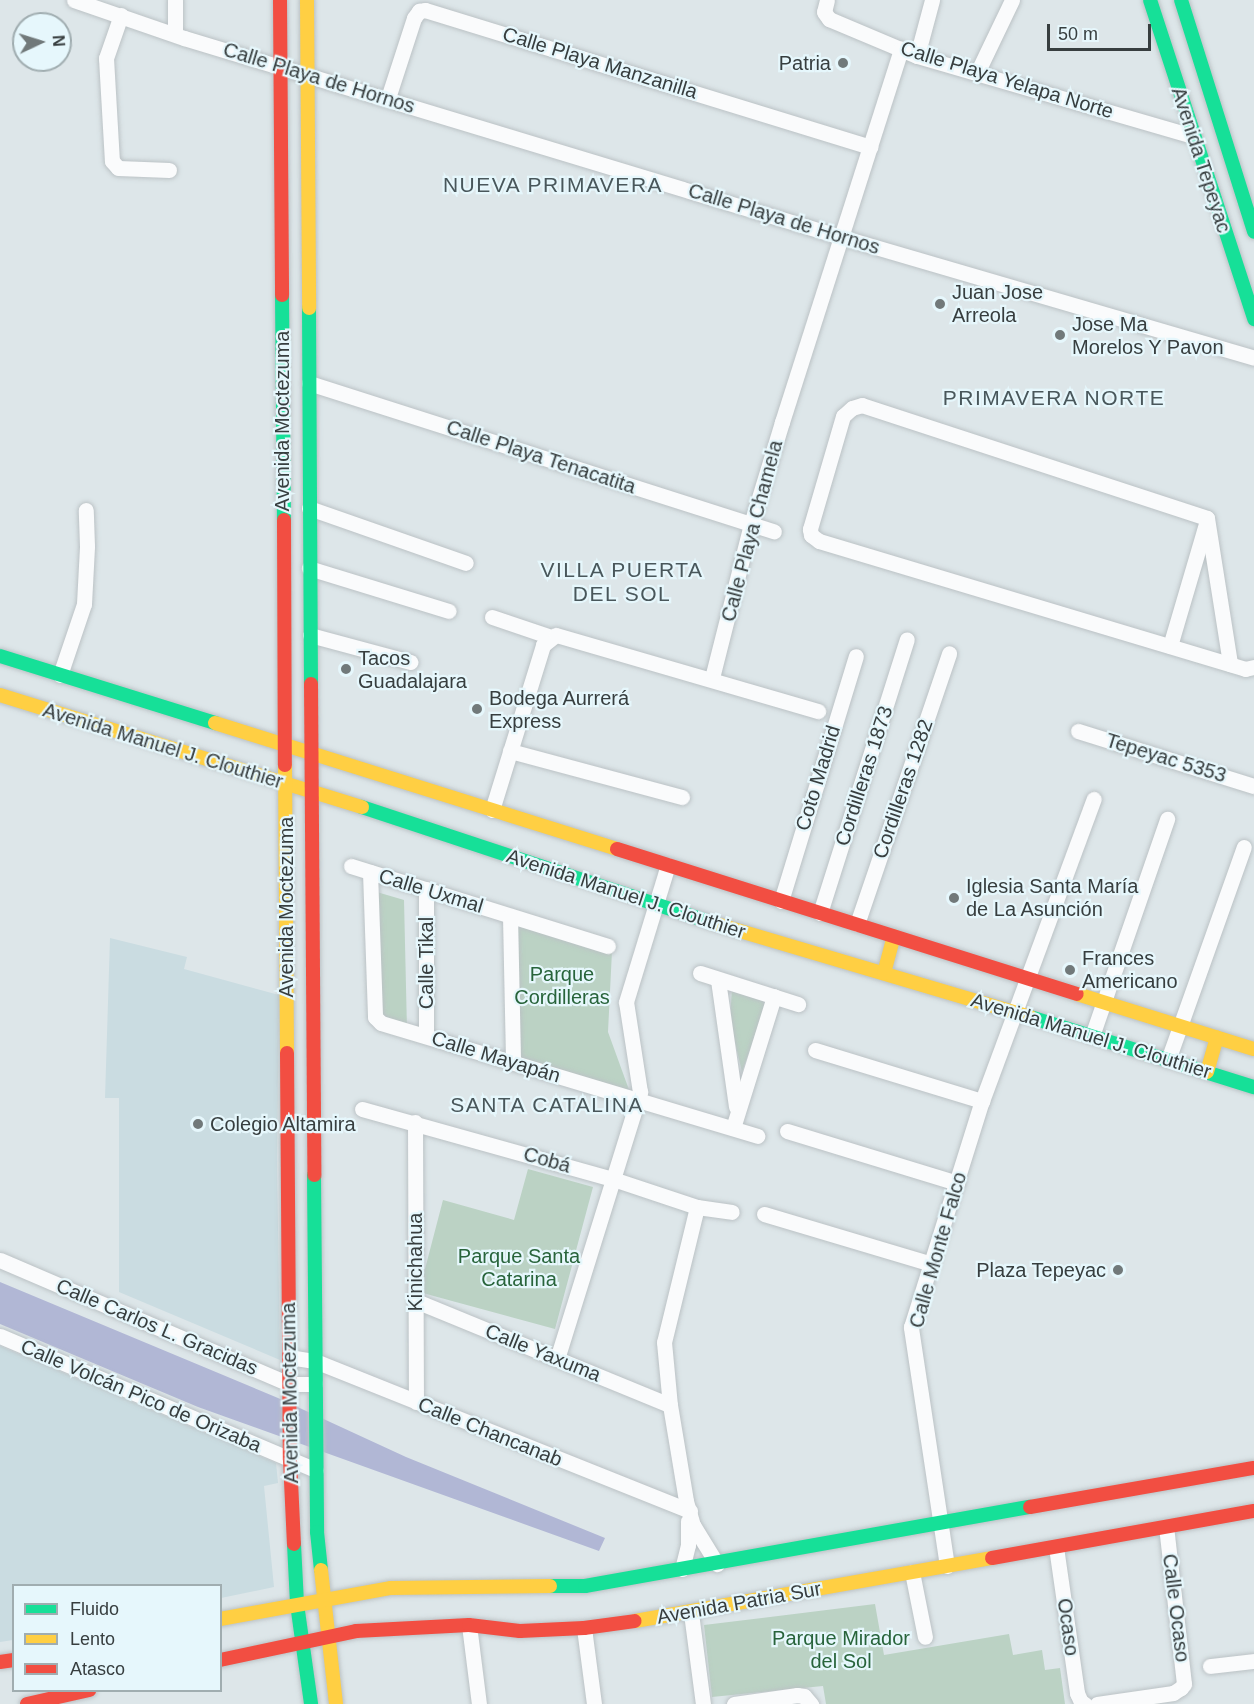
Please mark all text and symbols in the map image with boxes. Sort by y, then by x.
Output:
north arrow [12,12,72,72]
scale bar [1050,12,1154,50]
street label: Calle Playa Manzanilla [500,22,700,104]
text: 50 m [1058,24,1098,44]
text: N [50,34,67,47]
street label: Calle Playa Yelapa Norte [898,36,1116,124]
street label: Calle Playa de Hornos [220,37,418,119]
place label: Patria [779,51,831,75]
marker: Patria [836,56,850,70]
street label: Avenida Tepeyac [1166,84,1236,236]
district label: NUEVA PRIMAVERA [442,172,664,198]
street label: Calle Playa de Hornos [685,178,883,260]
place label: Juan Jose Arreola [952,280,1043,327]
marker: Juan Jose Arreola [933,297,947,311]
place label: Jose Ma Morelos Y Pavon [1072,312,1224,359]
marker: Jose Ma Morelos Y Pavon [1053,328,1067,342]
street label: Avenida Moctezuma [270,331,294,511]
district label: PRIMAVERA NORTE [942,385,1166,411]
street label: Calle Playa Tenacatita [443,415,639,499]
street label: Calle Playa Chamela [716,438,788,624]
district label: VILLA PUERTA DEL SOL [540,557,704,607]
place label: Tacos Guadalajara [358,646,467,693]
marker: Tacos Guadalajara [339,662,353,676]
place label: Bodega Aurrerá Express [489,686,630,733]
street label: Avenida Manuel J. Clouthier [40,698,286,794]
marker: Bodega Aurrerá Express [470,702,484,716]
street label: Cordilleras 1873 [830,703,898,849]
street label: Cordilleras 1282 [868,716,938,862]
street label: Coto Madrid [791,722,845,834]
street label: Tepeyac 5353 [1103,728,1229,788]
street label: Avenida Moctezuma [274,817,298,997]
street label: Avenida Manuel J. Clouthier [504,844,748,944]
street label: Calle Uxmal [376,864,486,918]
place label: Iglesia Santa María de La Asunción [966,874,1138,921]
marker: Iglesia Santa María de La Asunción [947,891,961,905]
street label: Calle Tikal [414,917,438,1009]
place label: Frances Americano [1082,946,1178,993]
park label: Parque Cordilleras [514,963,610,1010]
marker: Frances Americano [1063,963,1077,977]
street label: Avenida Manuel J. Clouthier [968,988,1214,1084]
street label: Calle Mayapán [429,1026,563,1088]
district label: SANTA CATALINA [450,1092,644,1118]
place label: Colegio Altamira [210,1112,357,1136]
marker: Colegio Altamira [191,1117,205,1131]
street label: Cobá [521,1142,573,1178]
street label: Calle Monte Falco [904,1169,972,1331]
street label: Kinichahua [403,1213,427,1311]
park label: Parque Santa Catarina [458,1245,580,1292]
place label: Plaza Tepeyac [976,1258,1106,1282]
marker: Plaza Tepeyac [1111,1263,1125,1277]
street label: Calle Carlos L. Gracidas [53,1274,261,1380]
street label: Avenida Moctezuma [276,1302,304,1484]
street label: Calle Yaxuma [481,1319,605,1387]
street label: Calle Volcán Pico de Orizaba [17,1334,265,1458]
street label: Calle Chancanab [414,1392,566,1472]
street label: Calle Ocaso [1157,1552,1195,1664]
street label: Avenida Patria Sur [655,1577,823,1629]
legend [12,1584,222,1692]
street label: Ocaso [1052,1597,1084,1657]
text: Fluido [70,1599,119,1619]
park label: Parque Mirador del Sol [772,1626,910,1673]
text: Lento [70,1629,115,1649]
text: Atasco [70,1659,125,1679]

